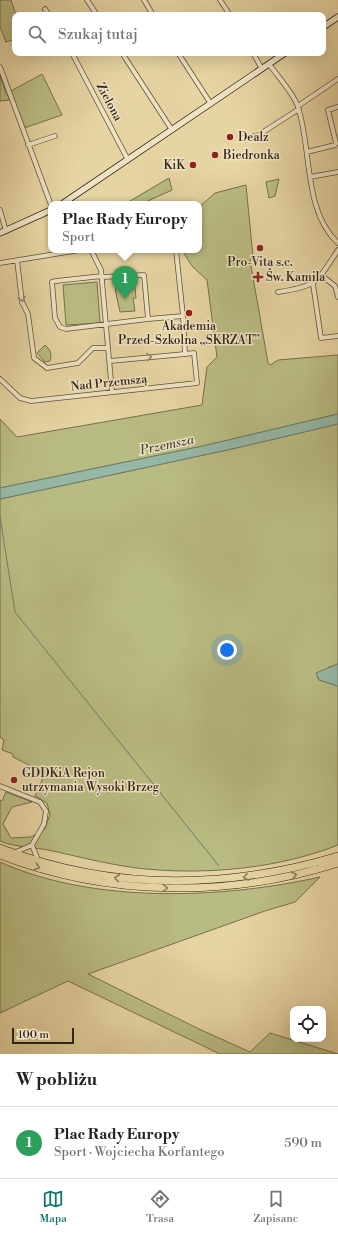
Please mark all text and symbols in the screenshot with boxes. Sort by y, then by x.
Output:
search box [12,12,326,56]
icon: search [26,23,48,45]
text: Szukaj tutaj [58,25,138,44]
street label: Zielona [93,80,126,125]
place label: Dealz [238,130,269,145]
marker: Dealz [225,132,235,142]
place label: Biedronka [222,148,281,163]
marker: Biedronka [210,150,220,160]
place label: KiK [164,158,186,173]
marker: KiK [188,160,198,170]
popup [48,201,202,253]
text: Plac Rady Europy [62,210,188,229]
text: Sport [62,229,95,245]
marker: Pro-Vita s.c. [255,243,265,253]
place label: Pro-Vita s.c. [227,255,293,270]
pin: 1 [112,266,138,299]
place label: Św. Kamila [266,268,326,285]
marker: Św. Kamila [253,272,263,282]
one-way arrow [18,295,26,302]
marker: Akademia Przed-Szkolna „SKRZAT” [184,308,194,318]
place label: Akademia Przed-Szkolna „SKRZAT” [118,319,260,348]
one-way arrow [146,353,152,362]
street label: Nad Przemszą [70,371,149,394]
water label: Przemsza [138,431,196,459]
your location [217,640,237,660]
place label: GDDKiA Rejon utrzymania Wysoki Brzeg [22,766,160,795]
marker: GDDKiA Rejon utrzymania Wysoki Brzeg [9,775,19,785]
one-way arrow [33,862,40,871]
one-way arrow [291,871,297,879]
one-way arrow [243,872,249,881]
one-way arrow [114,874,120,883]
one-way arrow [162,884,168,892]
map controls [290,1006,326,1042]
button: locate [290,1006,326,1042]
scale bar [12,1026,74,1045]
text: 100 m [18,1028,49,1042]
text: W pobliżu [16,1069,97,1091]
text: Plac Rady Europy [54,1125,179,1144]
text: 1 [26,1135,32,1151]
text: 590 m [284,1135,322,1151]
text: Sport · Wojciecha Korfantego [54,1144,225,1160]
tab: Mapa [40,1188,67,1226]
tab: Trasa [146,1188,174,1226]
tab: Zapisane [253,1188,298,1226]

